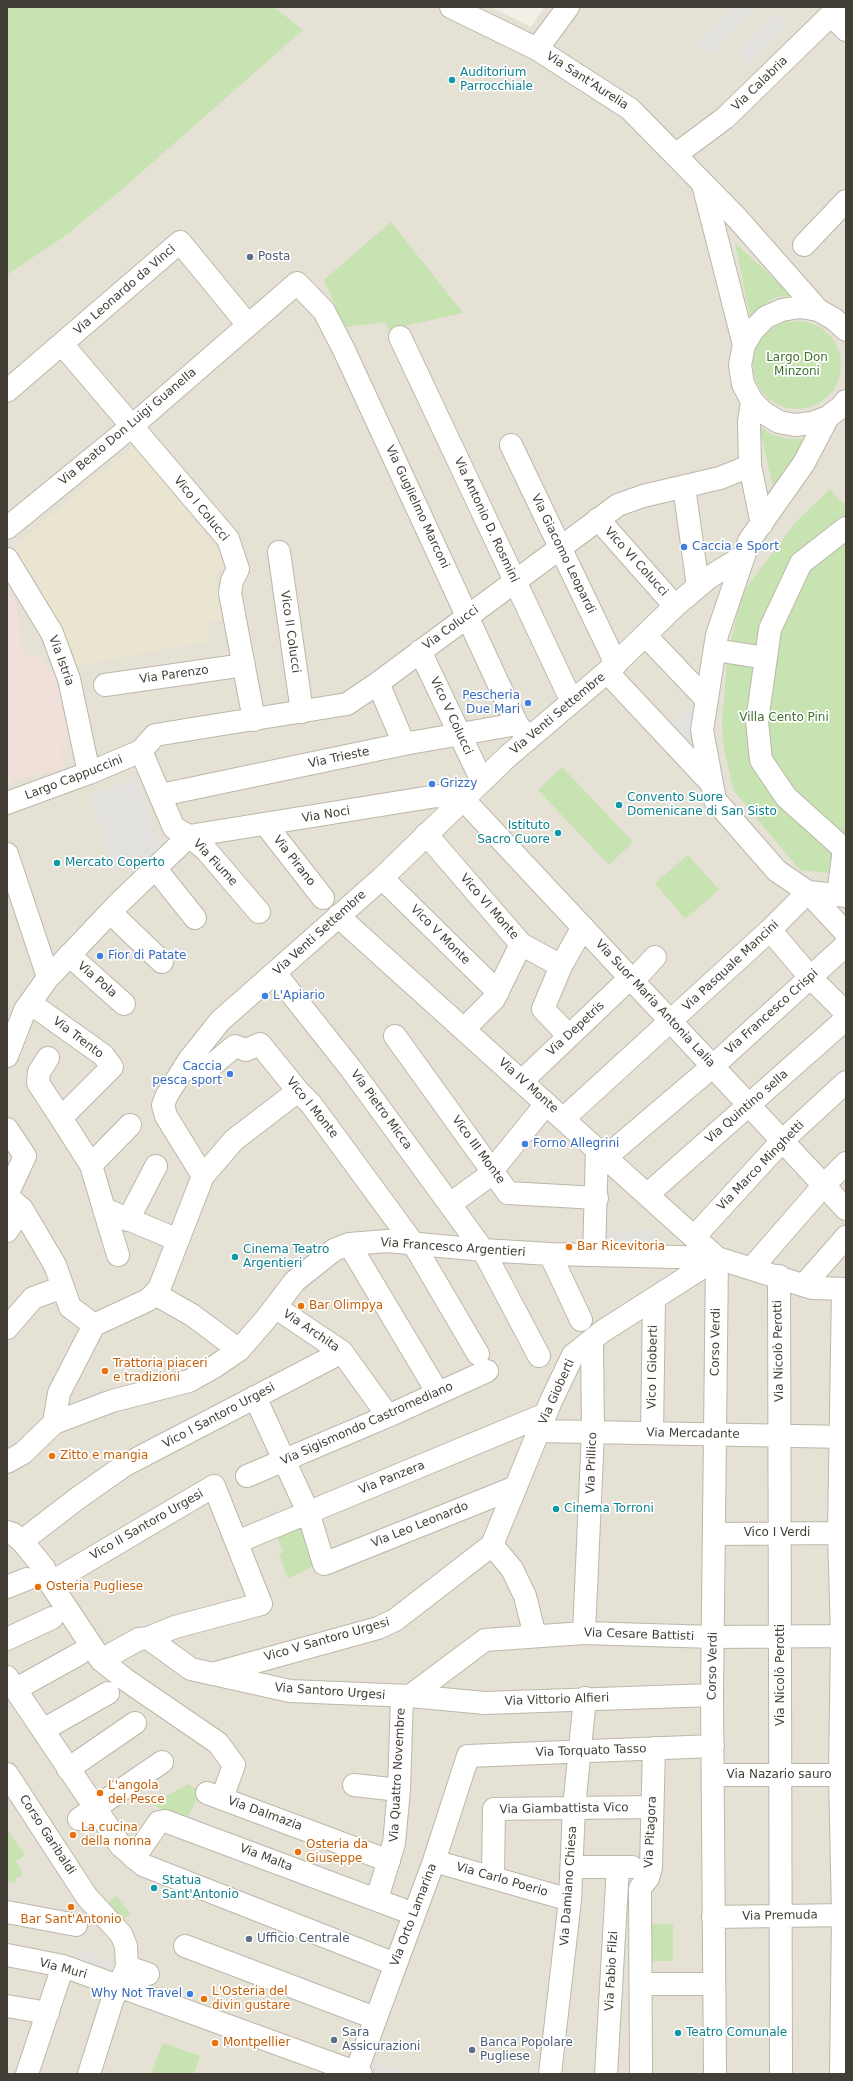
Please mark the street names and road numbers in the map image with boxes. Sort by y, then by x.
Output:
street label: Via Sant'Aurelia [543,49,631,113]
street label: Via Calabria [729,54,791,114]
street label: Via Leonardo da Vinci [71,242,179,338]
street label: Via Beato Don Luigi Guanella [56,365,200,489]
street label: Via Guglielmo Marconi [382,443,452,571]
street label: Via Antonio D. Rosmini [451,455,521,585]
street label: Vico I Colucci [170,474,232,544]
street label: Via Giacomo Leopardi [528,492,598,616]
street label: Vico VI Colucci [601,525,671,599]
street label: Vico II Colucci [277,590,303,674]
street label: Via Colucci [420,603,482,653]
street label: Via Istria [45,634,77,688]
street label: Via Parenzo [138,663,210,687]
street label: Via Venti Settembre [508,670,608,758]
street label: Vico V Colucci [427,675,475,757]
street label: Via Trieste [307,745,371,771]
street label: Largo Cappuccini [23,753,125,803]
street label: Via Noci [301,804,351,826]
street label: Via Pirano [270,833,318,889]
street label: Via Fiume [190,837,240,889]
street label: Vico VI Monte [457,871,521,943]
street label: Via Venti Settembre [271,888,369,978]
street label: Vico V Monte [407,902,473,968]
street label: Via Pasquale Mancini [680,918,782,1014]
street label: Via Suor Maria Antonia Lalia [592,937,718,1071]
street label: Via Pola [74,959,120,1001]
street label: Via Francesco Crispi [723,966,821,1058]
street label: Via Depetris [544,999,608,1059]
street label: Via Trento [50,1014,106,1062]
street label: Via IV Monte [495,1055,561,1117]
street label: Via Pietro Micca [347,1067,415,1153]
street label: Via Quintino sella [703,1067,791,1147]
street label: Vico I Monte [283,1075,341,1141]
street label: Vico III Monte [448,1113,508,1187]
street label: Via Marco Minghetti [714,1118,808,1214]
street label: Via Francesco Argentieri [380,1236,526,1260]
street label: Via Nicolò Perotti [771,1300,787,1402]
street label: Via Archita [280,1307,342,1355]
street label: Corso Verdi [708,1308,724,1376]
street label: Vico I Gioberti [645,1325,661,1409]
street label: Via Gioberti [536,1357,578,1427]
street label: Via Sigismondo Castromediano [279,1379,455,1469]
street label: Vico I Santoro Urgesi [160,1380,278,1452]
street label: Via Mercadante [646,1426,740,1442]
street label: Via Prillico [584,1432,600,1494]
street label: Via Panzera [357,1458,427,1498]
street label: Vico II Santoro Urgesi [88,1487,206,1563]
street label: Via Leo Leonardo [369,1499,471,1551]
street label: Vico I Verdi [744,1526,810,1540]
street label: Vico V Santoro Urgesi [263,1615,391,1665]
street label: Via Nicolò Perotti [774,1624,788,1726]
street label: Via Cesare Battisti [584,1626,694,1644]
street label: Corso Verdi [705,1632,721,1700]
street label: Via Santoro Urgesi [274,1681,386,1703]
street label: Via Vittorio Alfieri [504,1691,610,1709]
street label: Via Quattro Novembre [387,1708,409,1842]
street label: Via Torquato Tasso [535,1742,647,1760]
street label: Via Nazario sauro [726,1768,832,1782]
street label: Corso Garibaldi [16,1792,78,1878]
street label: Via Dalmazia [226,1794,304,1834]
street label: Via Pitagora [642,1796,660,1868]
street label: Via Giambattista Vico [499,1801,629,1817]
street label: Via Damiano Chiesa [558,1825,580,1947]
street label: Via Malta [237,1841,295,1875]
street label: Via Carlo Poerio [454,1860,550,1900]
street label: Via Orto Lamarina [388,1862,440,1968]
street label: Via Premuda [742,1908,818,1924]
street label: Via Fabio Filzi [603,1931,621,2011]
street label: Via Muri [38,1956,88,1982]

